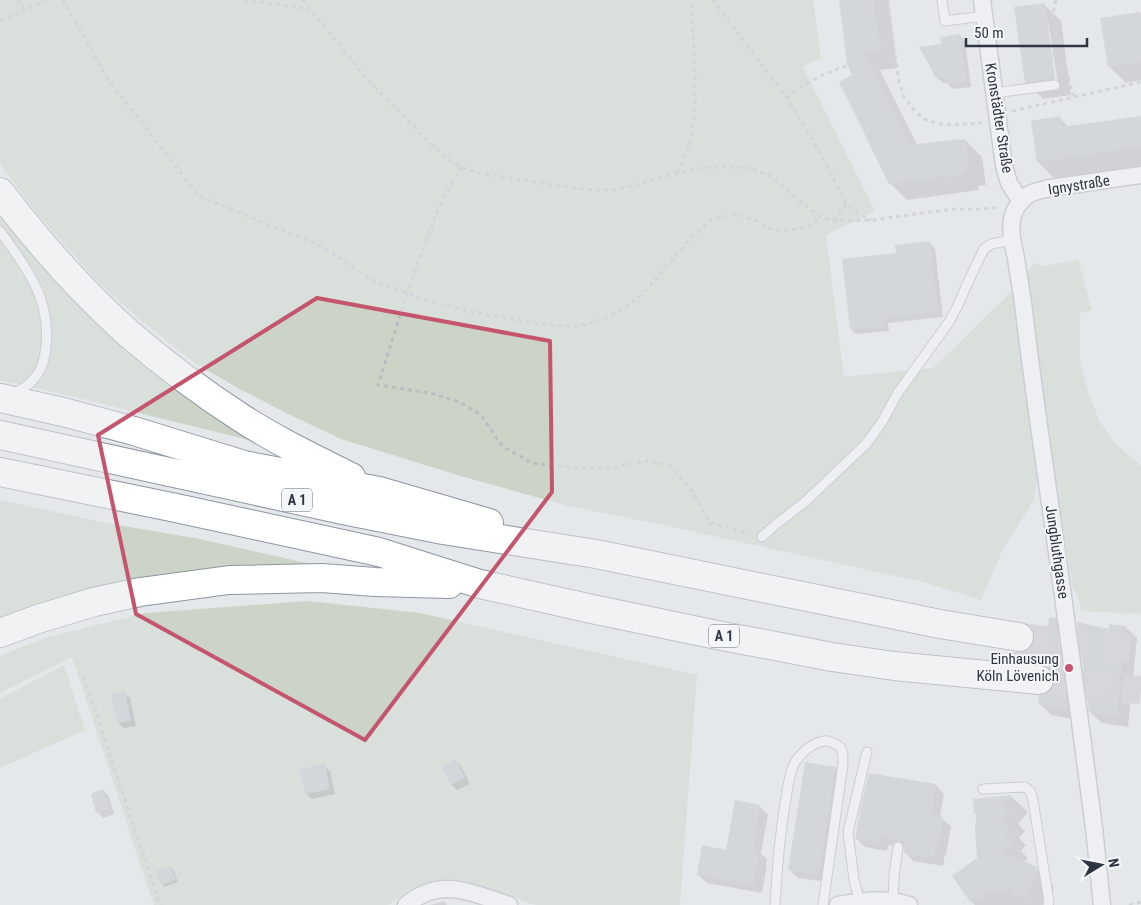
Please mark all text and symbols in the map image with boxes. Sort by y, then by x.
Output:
scale bar [966,15,1087,47]
text: 50 m [974,24,1004,42]
street label: Kronstädter Straße [981,62,1017,174]
street label: Ignystraße [1047,171,1111,199]
road number: A 1 [282,488,312,512]
street label: Jungbluthgasse [1042,504,1072,600]
road number: A 1 [709,624,739,648]
place label: Einhausung Köln Lövenich [977,650,1059,685]
marker: Einhausung Köln Lövenich [1063,662,1075,674]
north arrow [1076,840,1126,890]
text: N [1105,857,1122,868]

